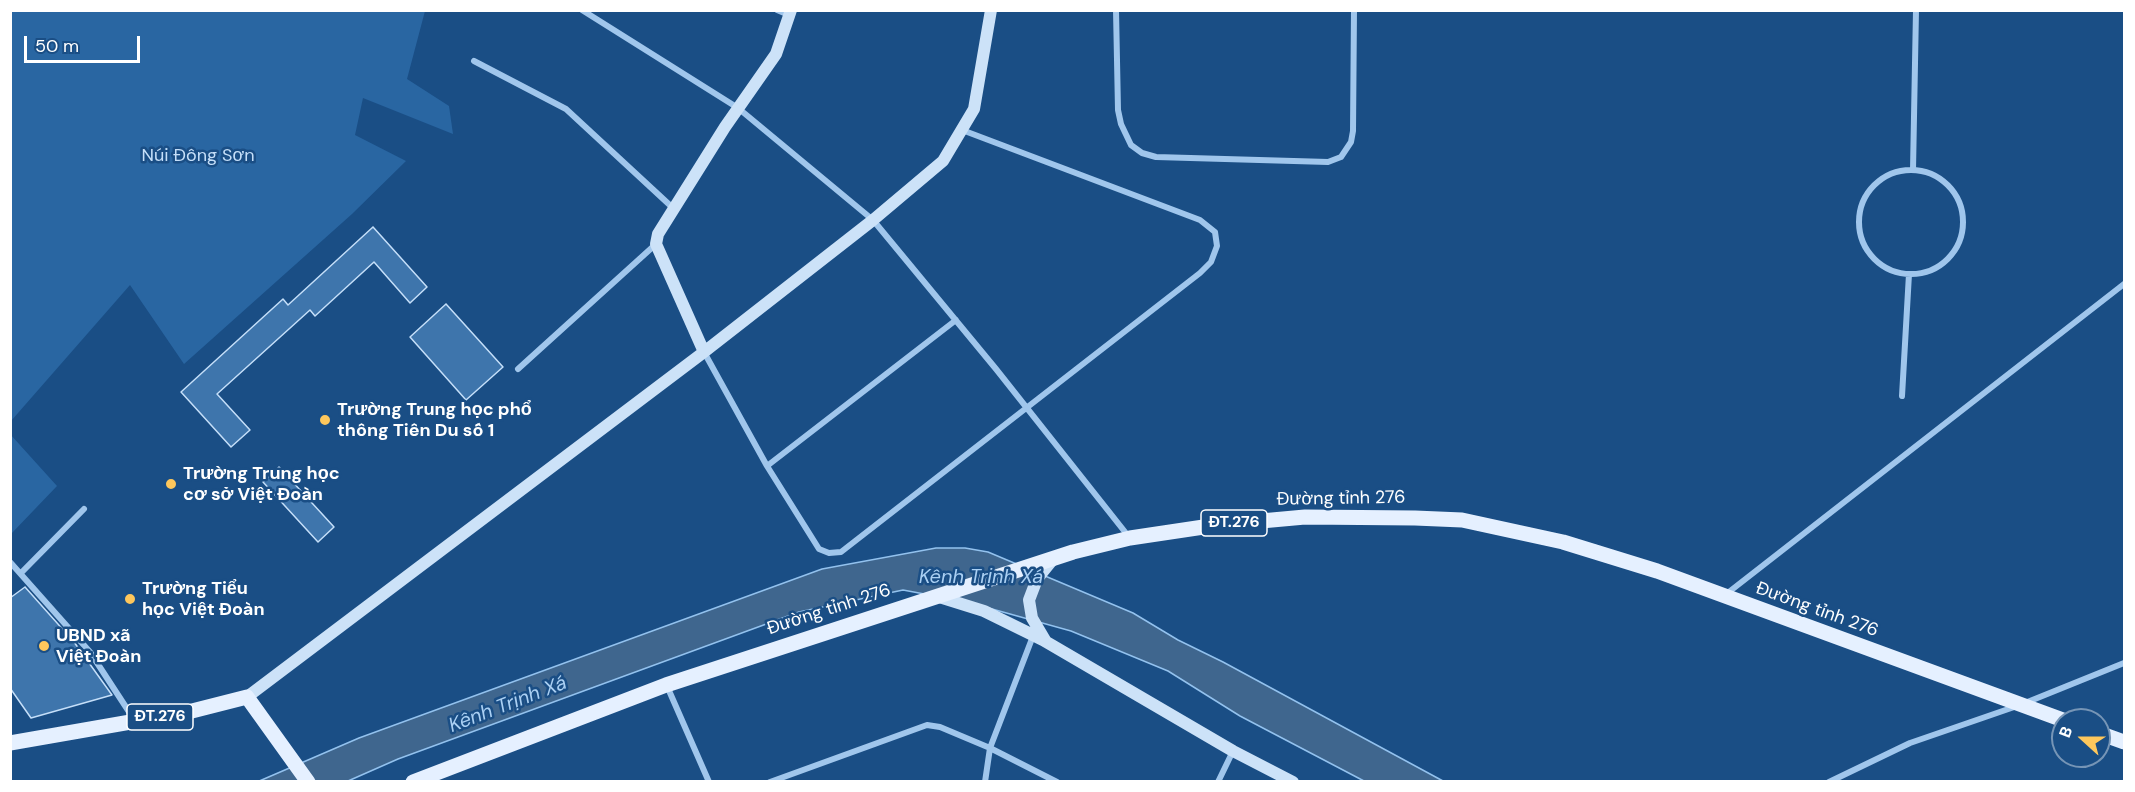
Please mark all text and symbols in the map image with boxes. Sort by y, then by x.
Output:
scale bar [27,24,142,62]
text: 50 m [35,34,79,58]
park label: Núi Đông Sơn [141,145,255,167]
place label: Trường Trung học phổ thông Tiên Du số 1 [337,399,532,442]
marker: Trường Trung học phổ thông Tiên Du số 1 [318,413,332,427]
place label: Trường Trung học cơ sở Việt Đoàn [183,463,340,506]
marker: Trường Trung học cơ sở Việt Đoàn [164,477,178,491]
street label: Đường tỉnh 276 [1276,487,1406,511]
road number: ĐT.276 [1201,510,1267,536]
water label: Kênh Trịnh Xá [919,566,1043,590]
place label: Trường Tiểu học Việt Đoàn [142,578,265,620]
street label: Đường tỉnh 276 [1753,578,1881,642]
street label: Đường tỉnh 276 [764,580,894,640]
marker: Trường Tiểu học Việt Đoàn [123,592,137,606]
place label: UBND xã Việt Đoàn [56,625,141,668]
marker: UBND xã Việt Đoàn [37,639,51,653]
water label: Kênh Trịnh Xá [446,671,570,739]
road number: ĐT.276 [127,704,193,730]
north arrow [2051,708,2111,768]
text: B [2054,724,2077,741]

